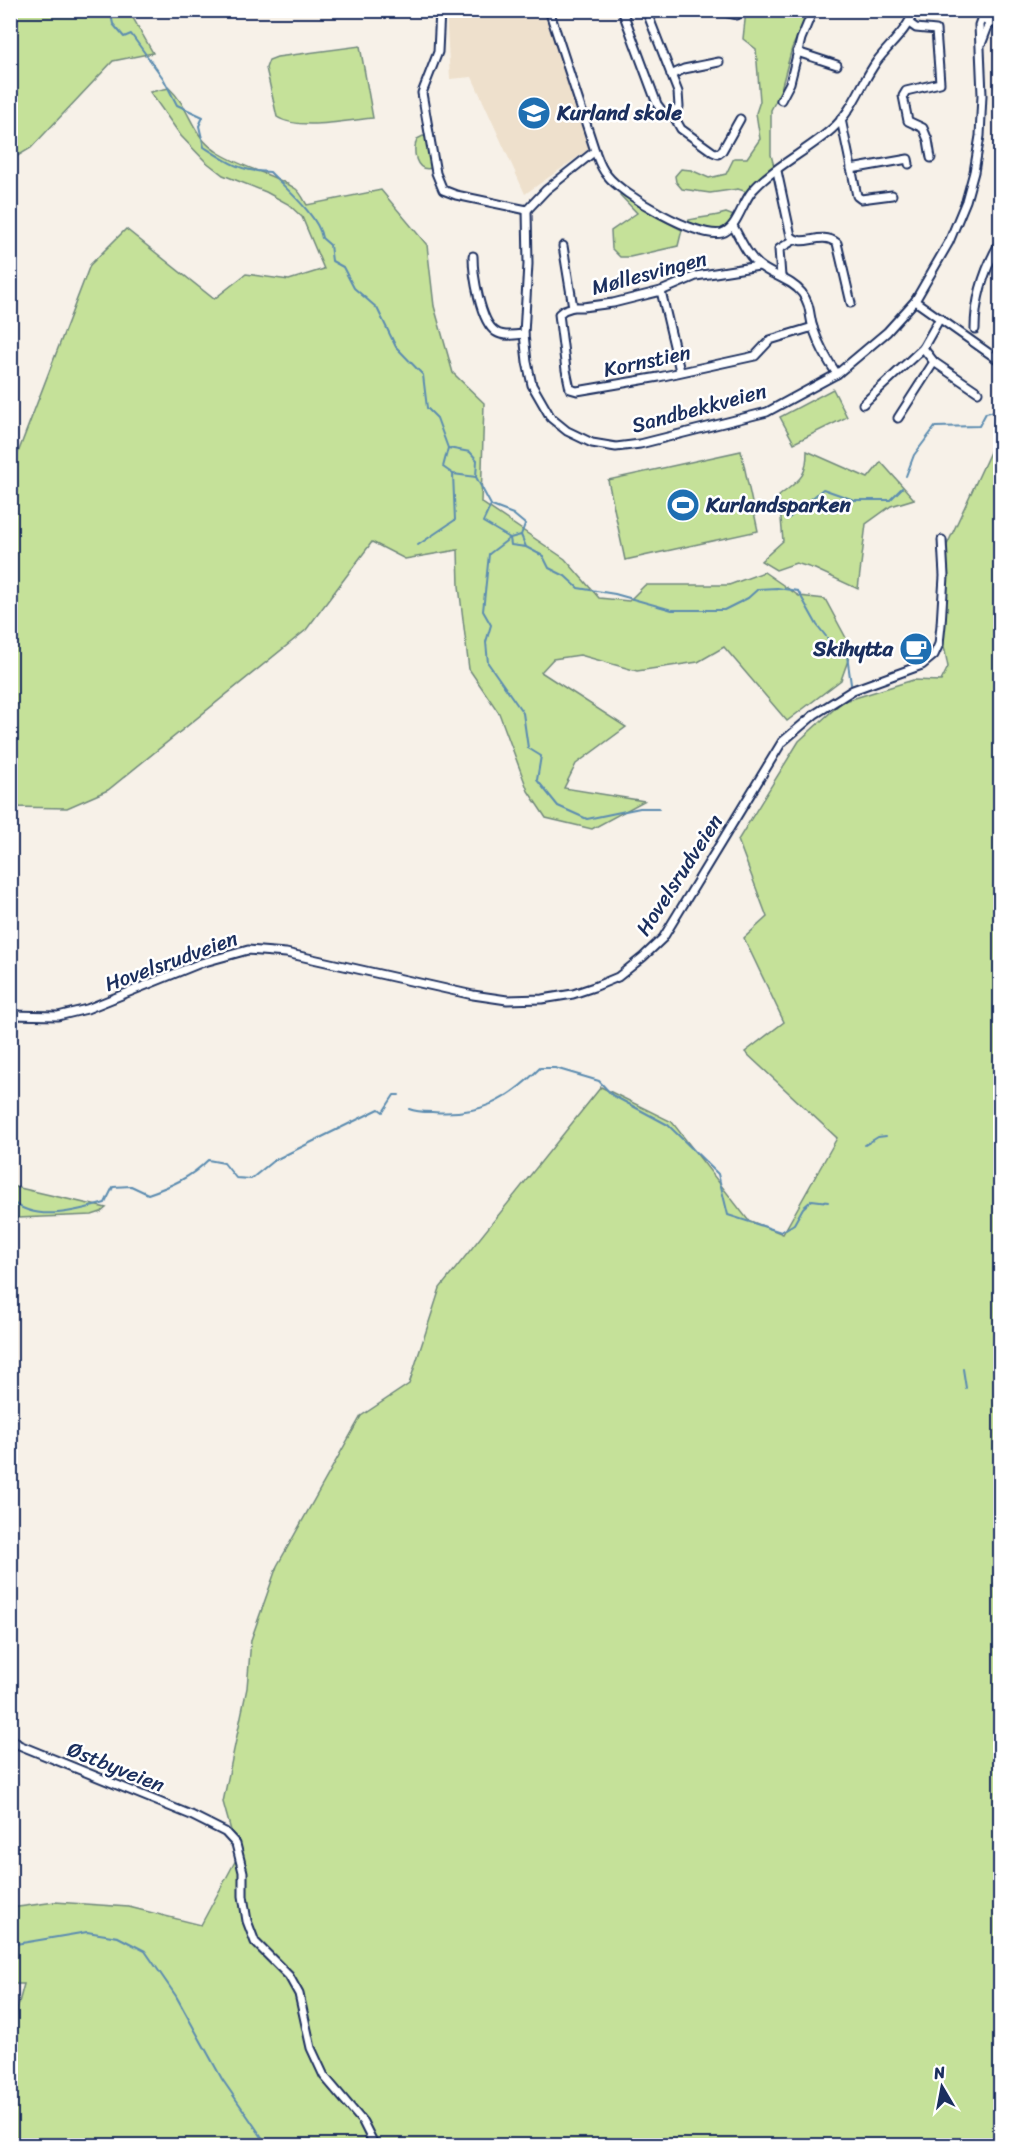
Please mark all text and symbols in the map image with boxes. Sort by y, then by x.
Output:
place label: Kurland skole [556,94,682,132]
school or university icon: Kurland skole [516,95,552,131]
street label: Møllesvingen [587,239,711,307]
street label: Kornstien [600,333,694,389]
street label: Sandbekkveien [627,372,771,444]
place label: Kurlandsparken [705,486,851,524]
sports icon: Kurlandsparken [665,487,701,523]
place label: Skihytta [812,630,894,668]
cafe icon: Skihytta [898,631,934,667]
street label: Hovelsrudveien [625,806,733,944]
street label: Hovelsrudveien [99,919,243,1003]
street label: Østbyveien [61,1730,171,1804]
north arrow [912,2057,972,2117]
text: N [931,2057,948,2088]

